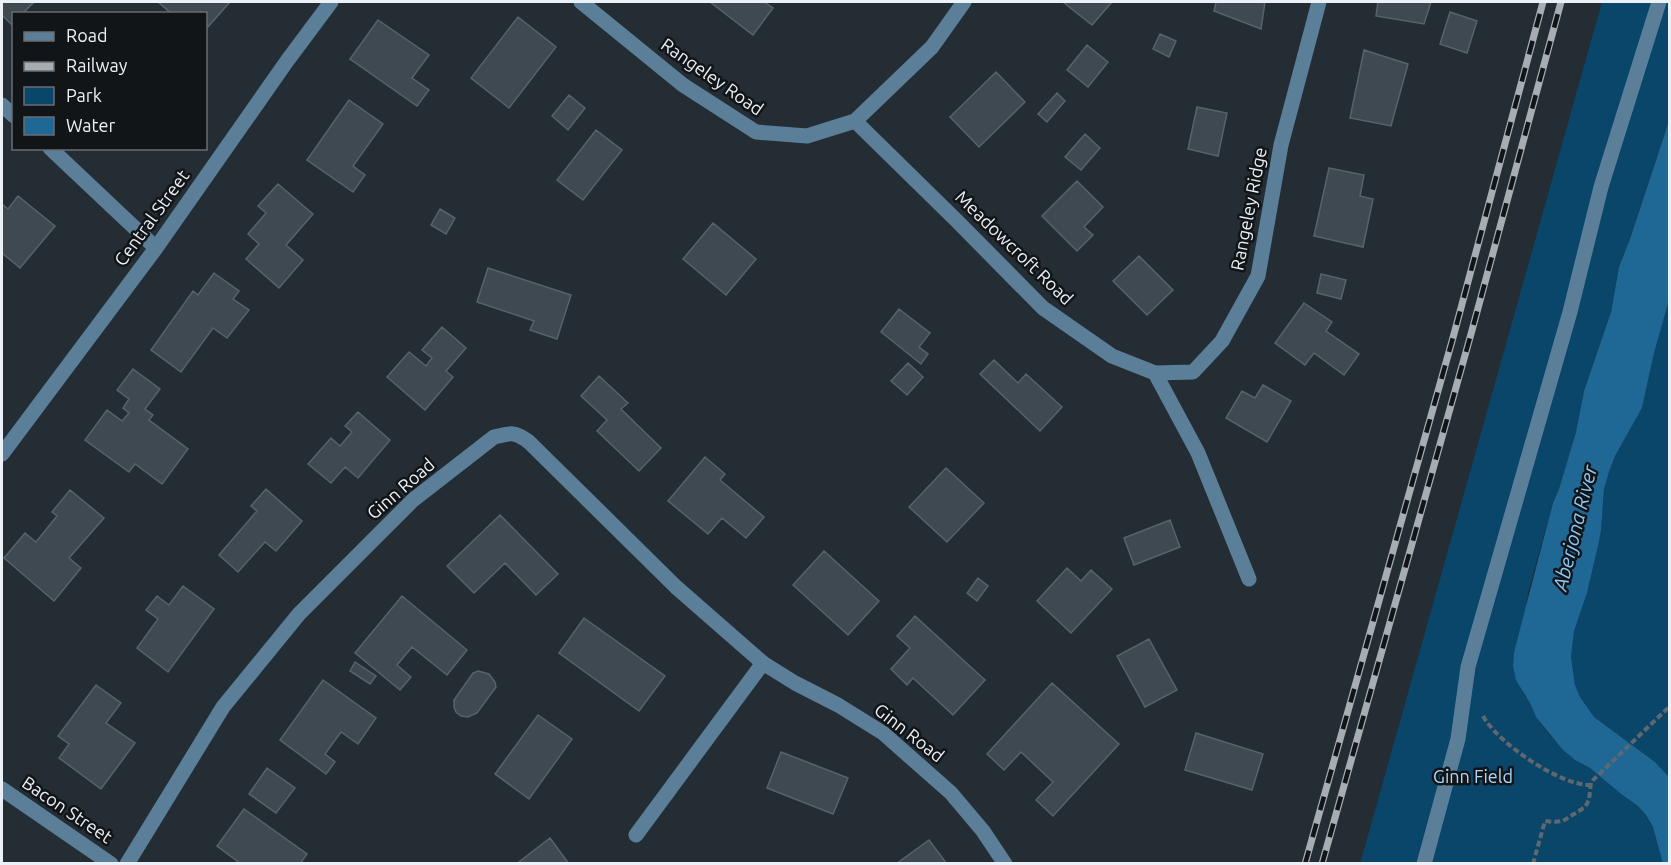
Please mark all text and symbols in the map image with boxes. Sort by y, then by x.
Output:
legend [12,12,207,150]
text: Road [66,25,108,45]
street label: Rangeley Road [658,34,767,119]
text: Railway [66,55,128,75]
text: Park [66,85,102,105]
text: Water [66,115,116,135]
street label: Rangeley Ridge [1226,146,1270,272]
street label: Central Street [110,166,193,269]
street label: Meadowcroft Road [952,186,1077,308]
street label: Ginn Road [363,454,438,523]
water label: Aberjona River [1548,462,1602,594]
street label: Ginn Road [871,699,948,765]
park label: Ginn Field [1433,766,1513,786]
street label: Bacon Street [19,772,116,847]

